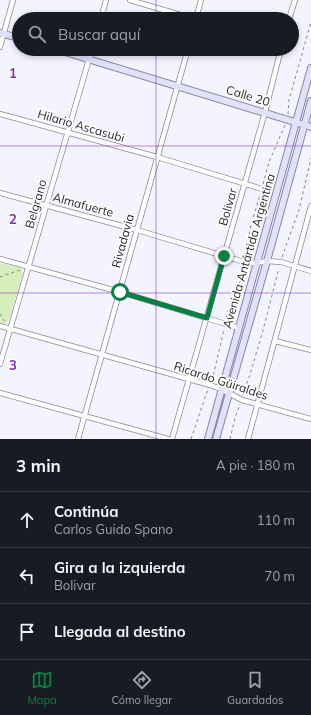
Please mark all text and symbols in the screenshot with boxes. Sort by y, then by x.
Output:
search box [12,12,299,56]
icon: search [26,23,48,45]
text: Buscar aquí [58,25,140,44]
text: 1 [9,65,17,81]
street label: Calle 20 [224,82,272,109]
street label: Hilario Ascasubi [36,106,127,145]
street label: Avenida Antártida Argentina [219,172,278,330]
street label: Belgrano [21,178,50,230]
street label: Bolivar [215,186,240,227]
street label: Almafuerte [51,189,115,220]
text: 2 [9,211,17,227]
street label: Rivadavia [108,212,137,270]
route end [215,247,233,265]
route start [111,283,129,301]
text: 3 [9,357,17,373]
street label: Ricardo Güiraldes [172,358,270,403]
text: 3 min [16,455,61,476]
text: A pie · 180 m [216,457,295,473]
text: Continúa [54,502,119,521]
icon: ahead [16,509,38,531]
text: 110 m [257,512,295,528]
text: Carlos Guido Spano [54,521,173,537]
text: Gira a la izquierda [54,558,185,577]
icon: left [16,565,38,587]
text: 70 m [265,568,295,584]
text: Bolivar [54,577,96,593]
icon: arrive [16,621,38,643]
text: Llegada al destino [54,622,186,641]
tab: Mapa [27,669,57,707]
tab: Cómo llegar [112,669,172,707]
tab: Guardados [227,669,284,707]

